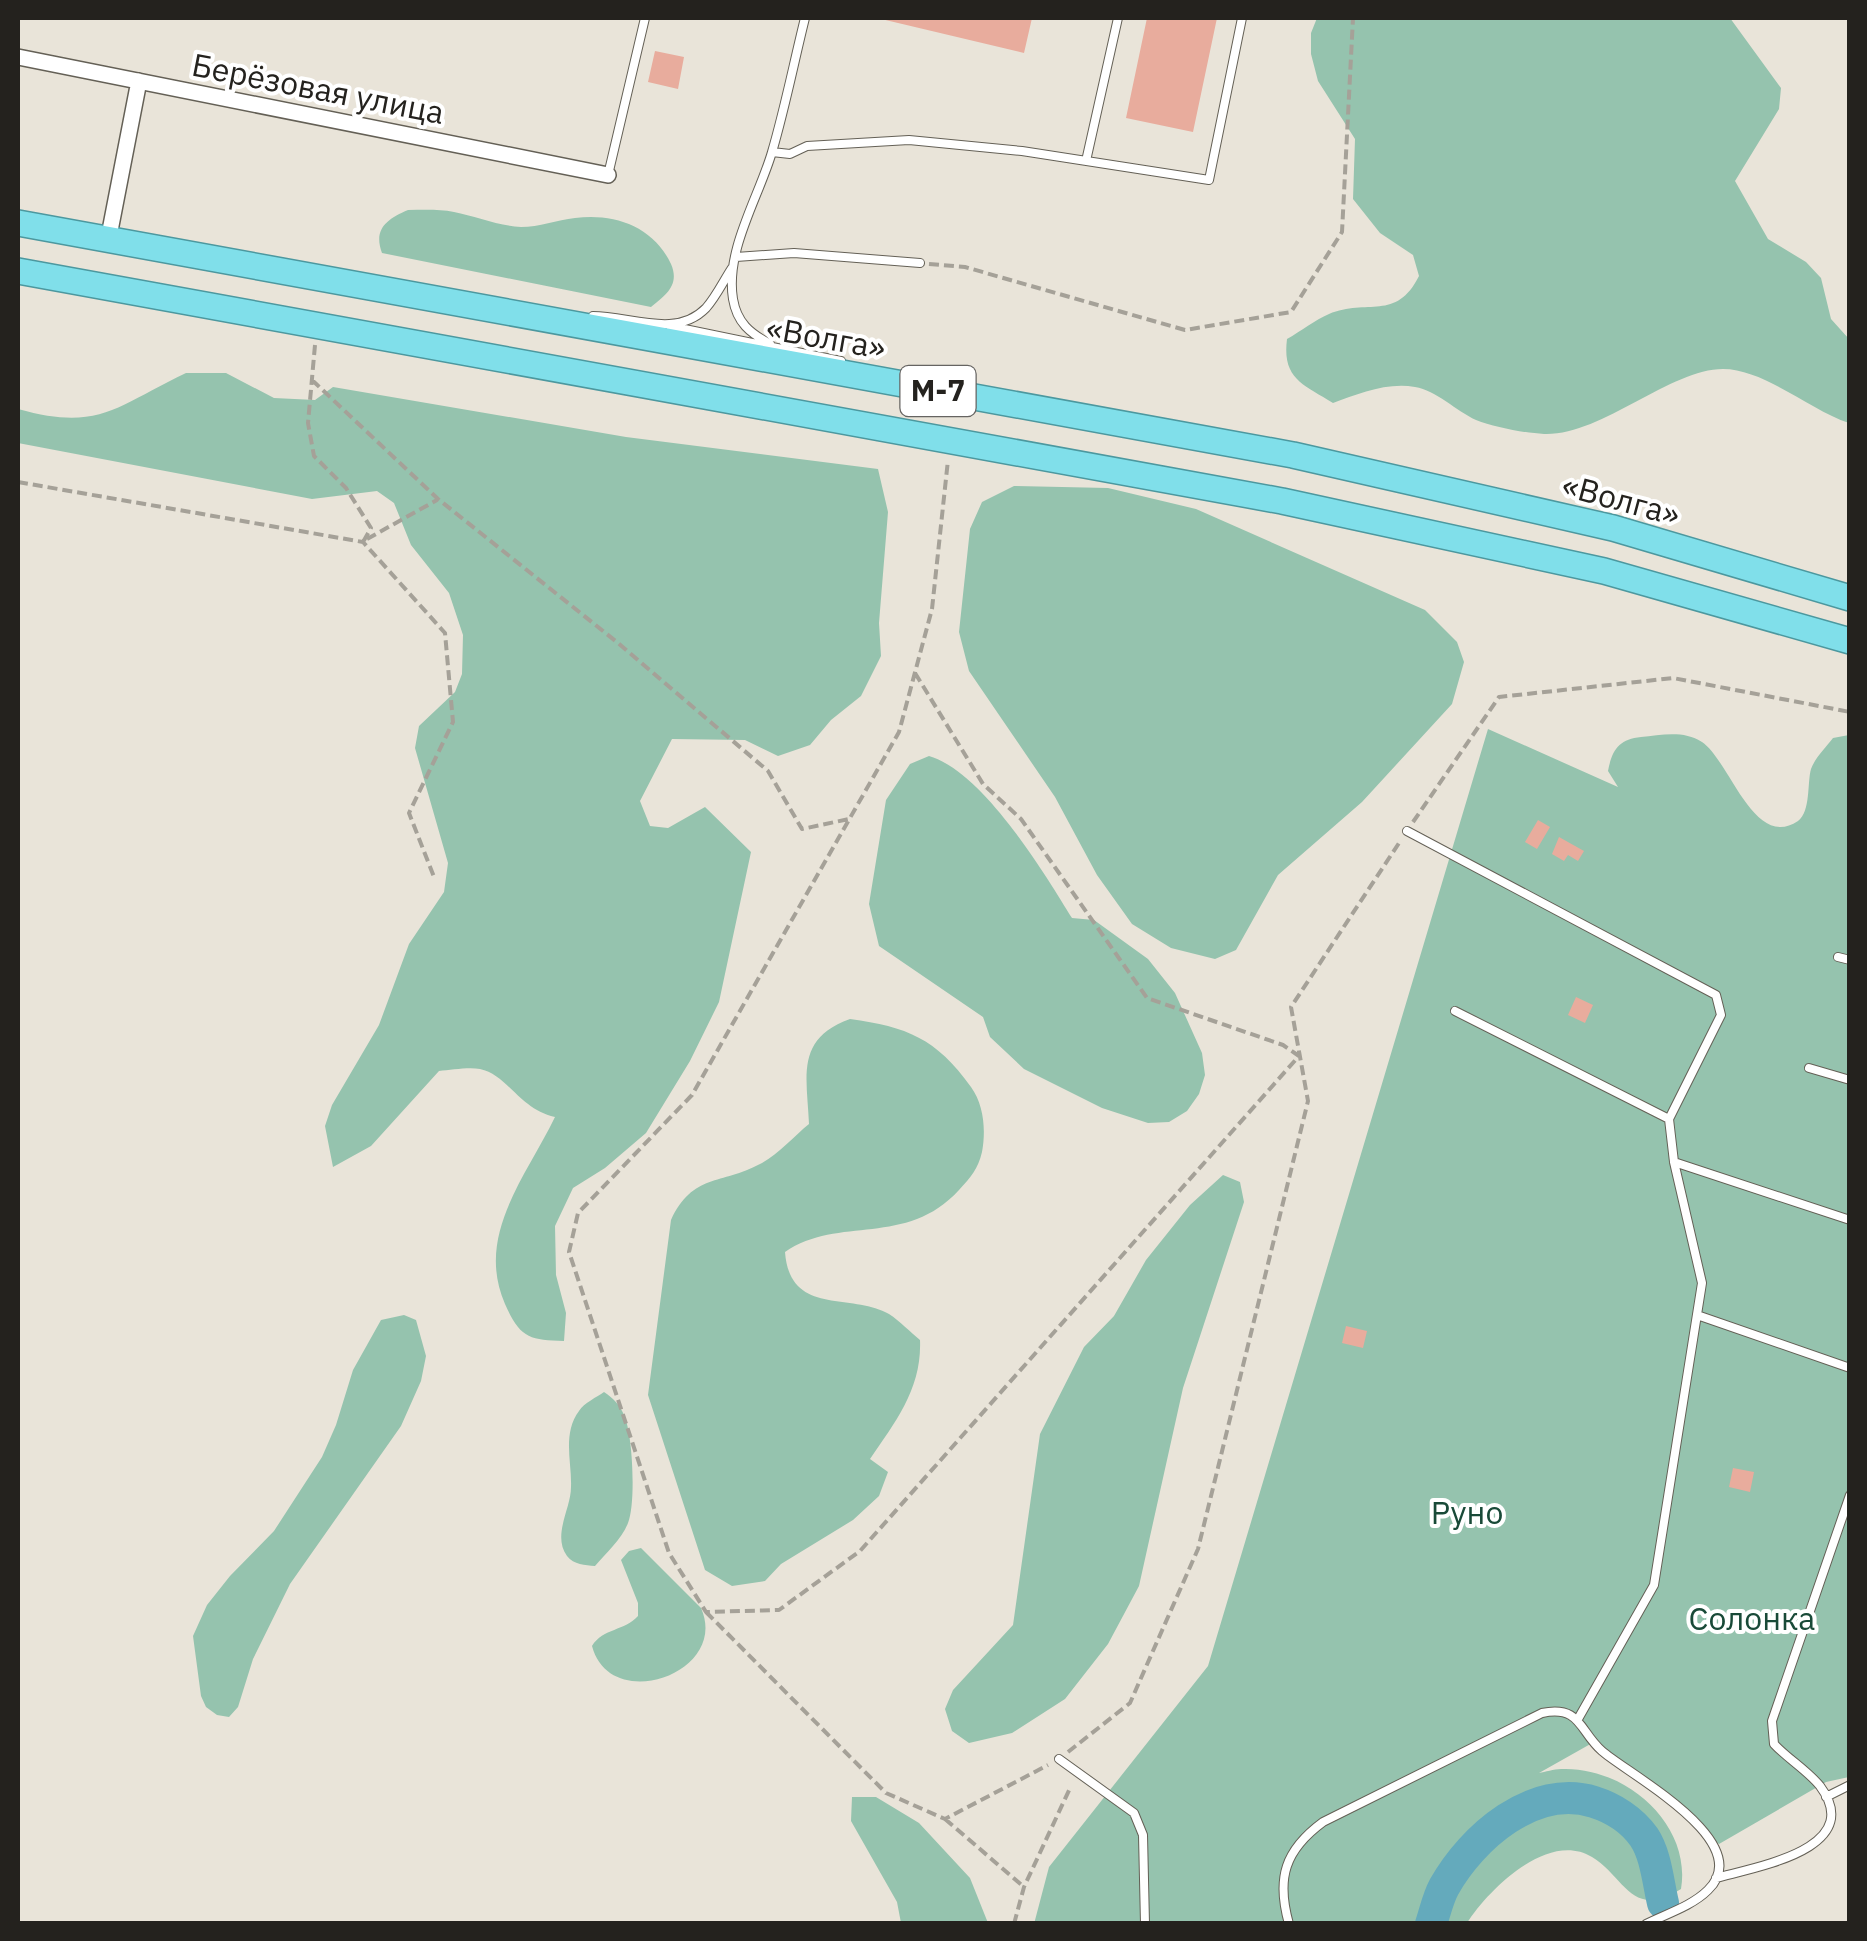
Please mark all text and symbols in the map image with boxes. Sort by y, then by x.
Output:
street label: Берёзовая улица [188,43,448,133]
street label: «Волга» [763,306,889,368]
road number: М-7 [900,366,976,416]
street label: «Волга» [1558,463,1685,535]
park label: Руно [1431,1491,1503,1533]
park label: Солонка [1689,1597,1815,1639]

